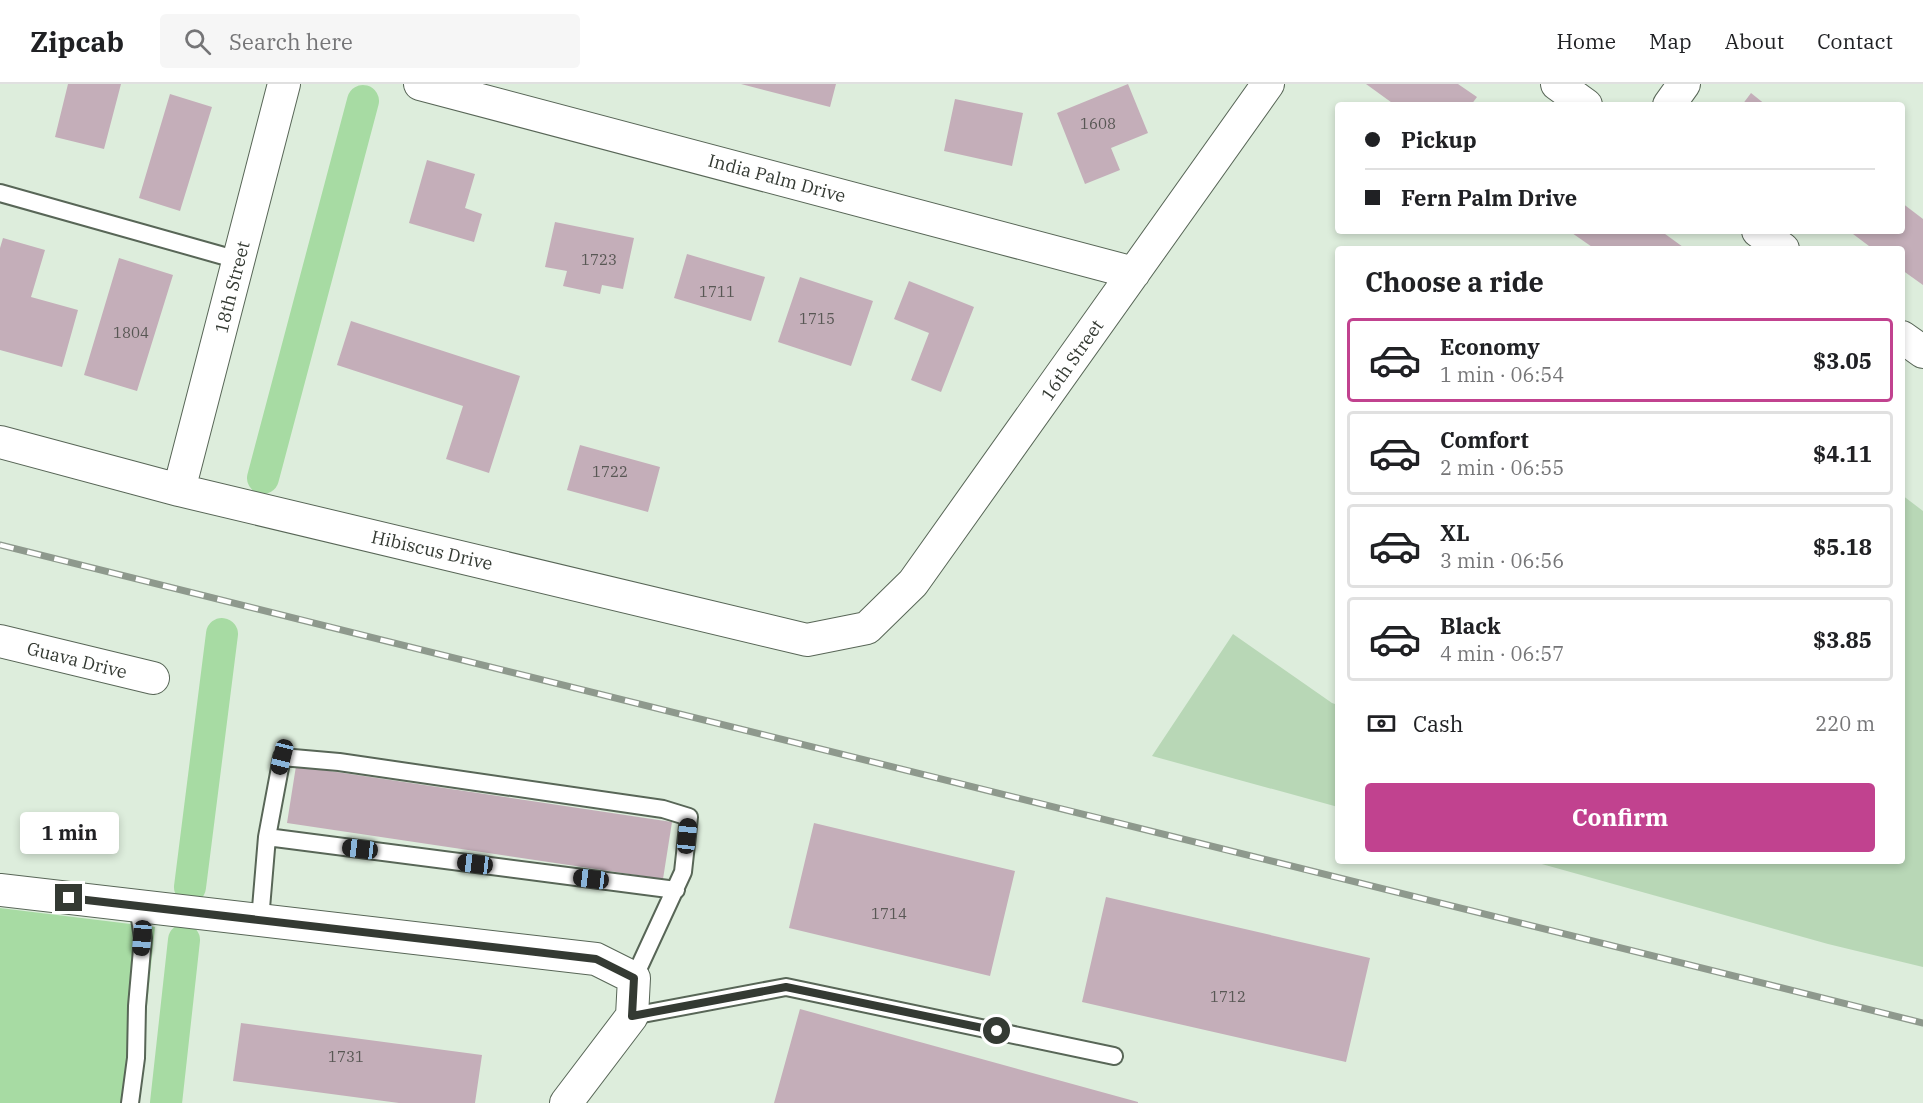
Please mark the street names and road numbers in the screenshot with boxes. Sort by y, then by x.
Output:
street label: India Palm Drive [706,149,848,207]
street label: 18th Street [209,239,255,335]
street label: 16th Street [1036,315,1108,405]
street label: Hibiscus Drive [369,525,495,575]
street label: Guava Drive [24,636,130,684]

